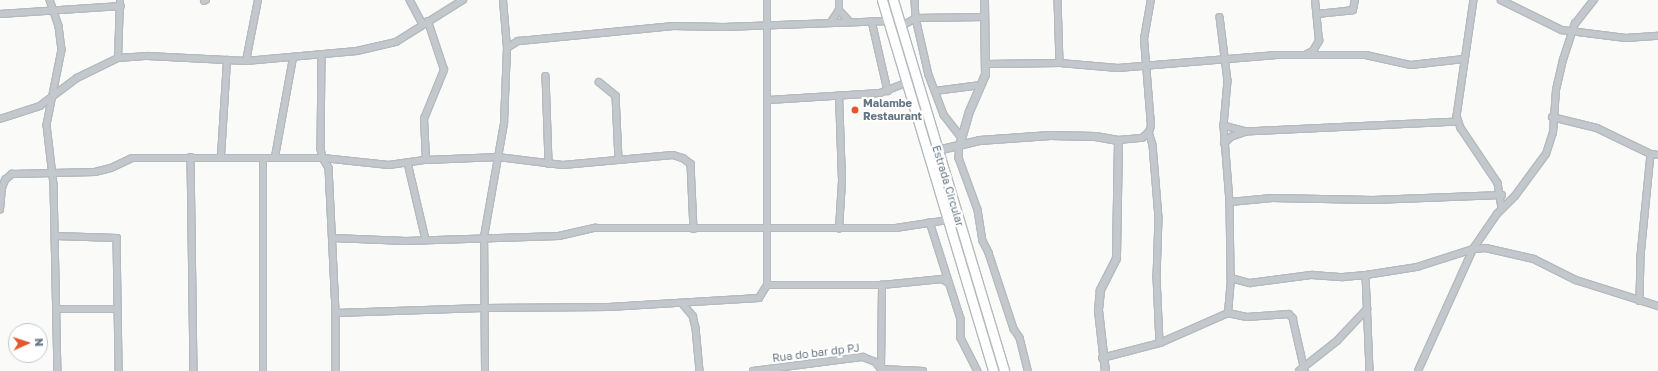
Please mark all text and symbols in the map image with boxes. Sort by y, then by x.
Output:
place label: Malambe Restaurant [863,97,922,123]
marker: Malambe Restaurant [850,105,860,115]
street label: Estrada Circular [929,144,967,228]
north arrow [8,323,48,363]
text: N [33,338,46,347]
street label: Rua do bar dp PJ [772,341,860,365]

